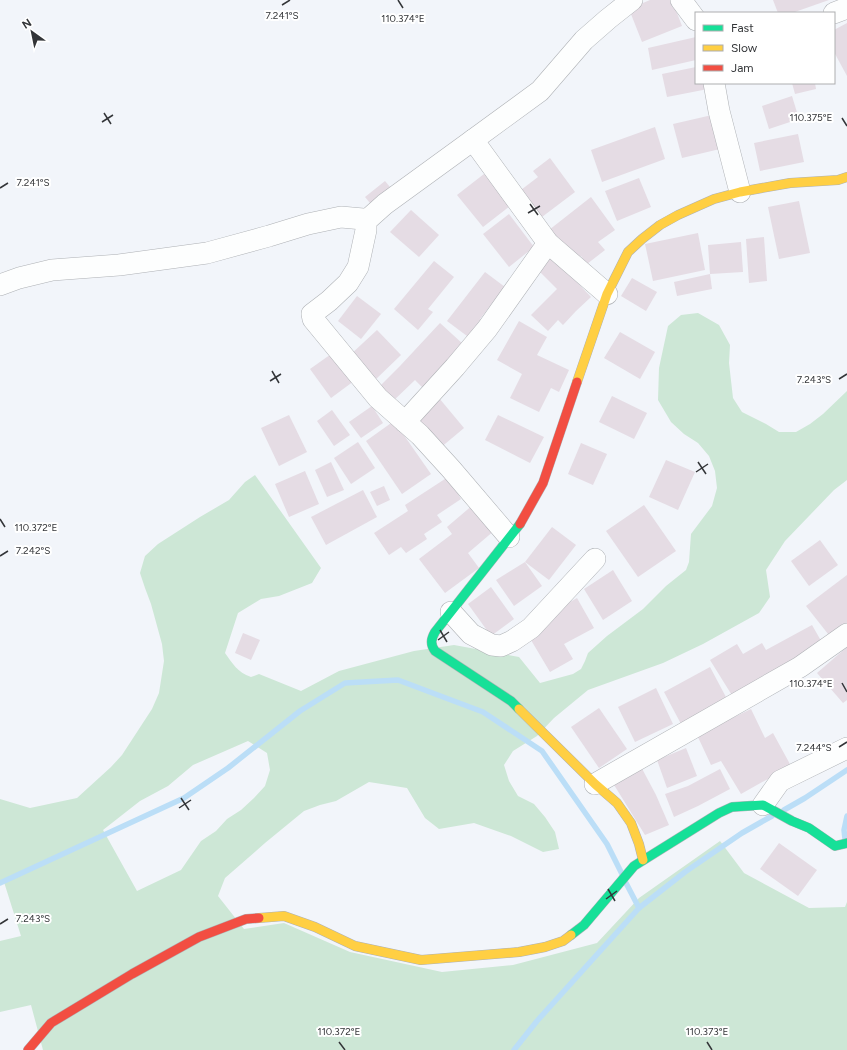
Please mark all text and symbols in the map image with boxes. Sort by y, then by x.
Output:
text: 7.241°S [265,9,299,22]
north arrow [12,12,52,52]
text: 110.374°E [381,12,425,25]
legend [695,12,835,84]
text: N [20,16,34,32]
text: Fast [731,21,754,35]
text: Slow [731,41,758,55]
text: Jam [731,61,754,75]
text: 110.375°E [790,111,833,124]
text: 7.241°S [16,176,50,189]
text: 7.243°S [797,373,831,386]
text: 110.372°E [15,521,57,534]
text: 7.242°S [16,544,50,557]
text: 110.374°E [789,677,833,690]
text: 7.244°S [796,741,832,754]
text: 7.243°S [16,912,50,925]
text: 110.372°E [318,1025,360,1038]
text: 110.373°E [686,1025,728,1038]

